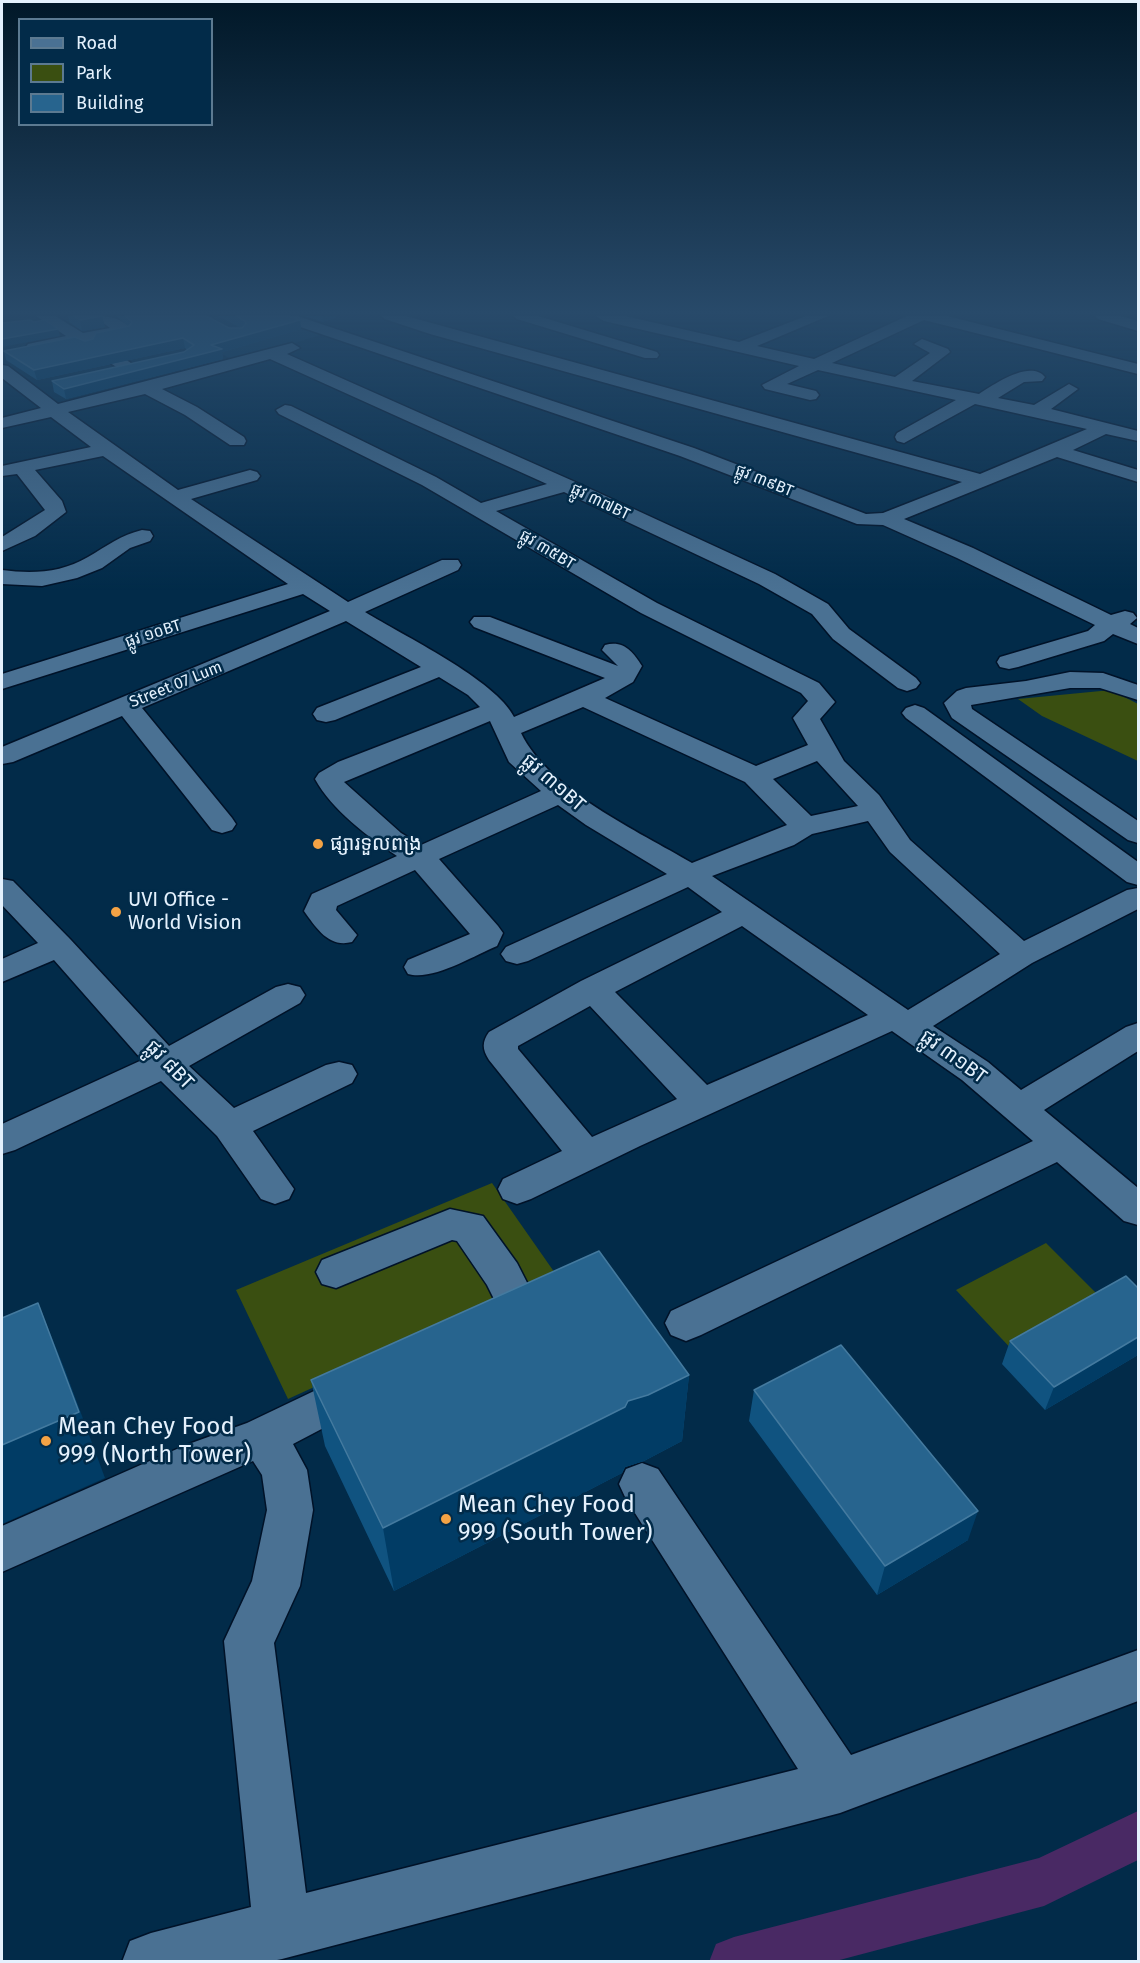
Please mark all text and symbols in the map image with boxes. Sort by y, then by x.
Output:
legend [18,18,213,126]
text: Road [76,32,118,54]
text: Park [76,62,111,84]
text: Building [76,92,143,114]
street label: ផ្លូវ ៣៩BT [732,461,796,501]
street label: ផ្លូវ ៣៧BT [567,479,633,525]
street label: ផ្លូវ ៣៥BT [516,526,578,574]
street label: ផ្លូវ ១០BT [123,616,183,652]
street label: Street 07 Lum [127,658,225,712]
street label: ផ្លូវ ៣១BT [516,749,590,817]
place label: ផ្សារទួលពង្រ [330,832,422,856]
marker: ផ្សារទួលពង្រ [311,837,325,851]
place label: UVI Office - World Vision [128,888,242,935]
marker: UVI Office - World Vision [109,905,123,919]
street label: ផ្លូវ ៣១BT [915,1025,991,1089]
street label: ផ្លូវ ៨BT [140,1035,198,1095]
place label: Mean Chey Food 999 (North Tower) [58,1413,251,1469]
marker: Mean Chey Food 999 (North Tower) [39,1434,53,1448]
place label: Mean Chey Food 999 (South Tower) [458,1491,653,1547]
marker: Mean Chey Food 999 (South Tower) [439,1512,453,1526]

